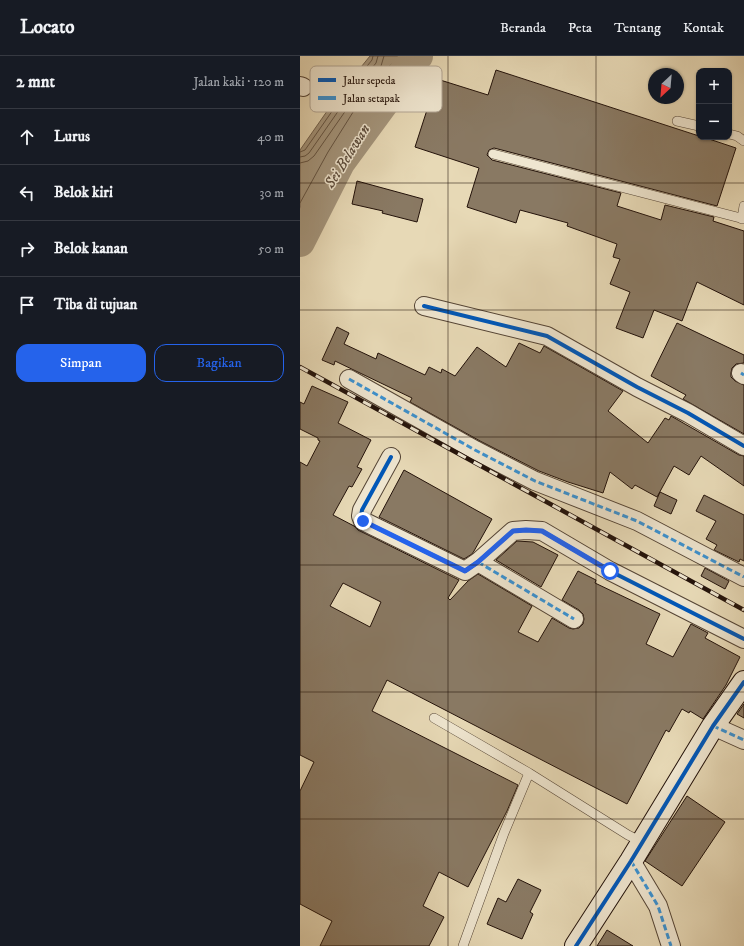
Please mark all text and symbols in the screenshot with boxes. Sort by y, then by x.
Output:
text: Locato [20,16,75,39]
text: Beranda [500,19,546,37]
text: Peta [568,19,592,37]
text: Tentang [614,19,661,37]
text: Kontak [683,19,724,37]
legend [310,66,442,112]
north arrow [648,68,684,104]
map controls [696,68,732,140]
button: + [696,68,732,104]
text: 2 mnt [16,71,55,93]
text: Jalan kaki · 120 m [193,74,284,90]
text: Jalur sepeda [342,74,396,88]
text: Jalan setapak [342,92,401,106]
button: − [696,104,732,140]
water label: Sei Belawan [320,121,375,192]
icon: ahead [16,126,38,148]
text: Lurus [54,127,90,146]
text: 40 m [257,129,284,145]
icon: left [16,182,38,204]
text: Belok kiri [54,183,113,202]
text: 30 m [260,185,284,201]
icon: right [16,238,38,260]
text: Belok kanan [54,239,128,258]
text: 50 m [258,241,284,257]
icon: arrive [16,294,38,316]
text: Tiba di tujuan [54,295,137,314]
button: Simpan [16,344,146,382]
button: Bagikan [154,344,284,382]
route end [354,512,372,530]
route start [601,562,619,580]

